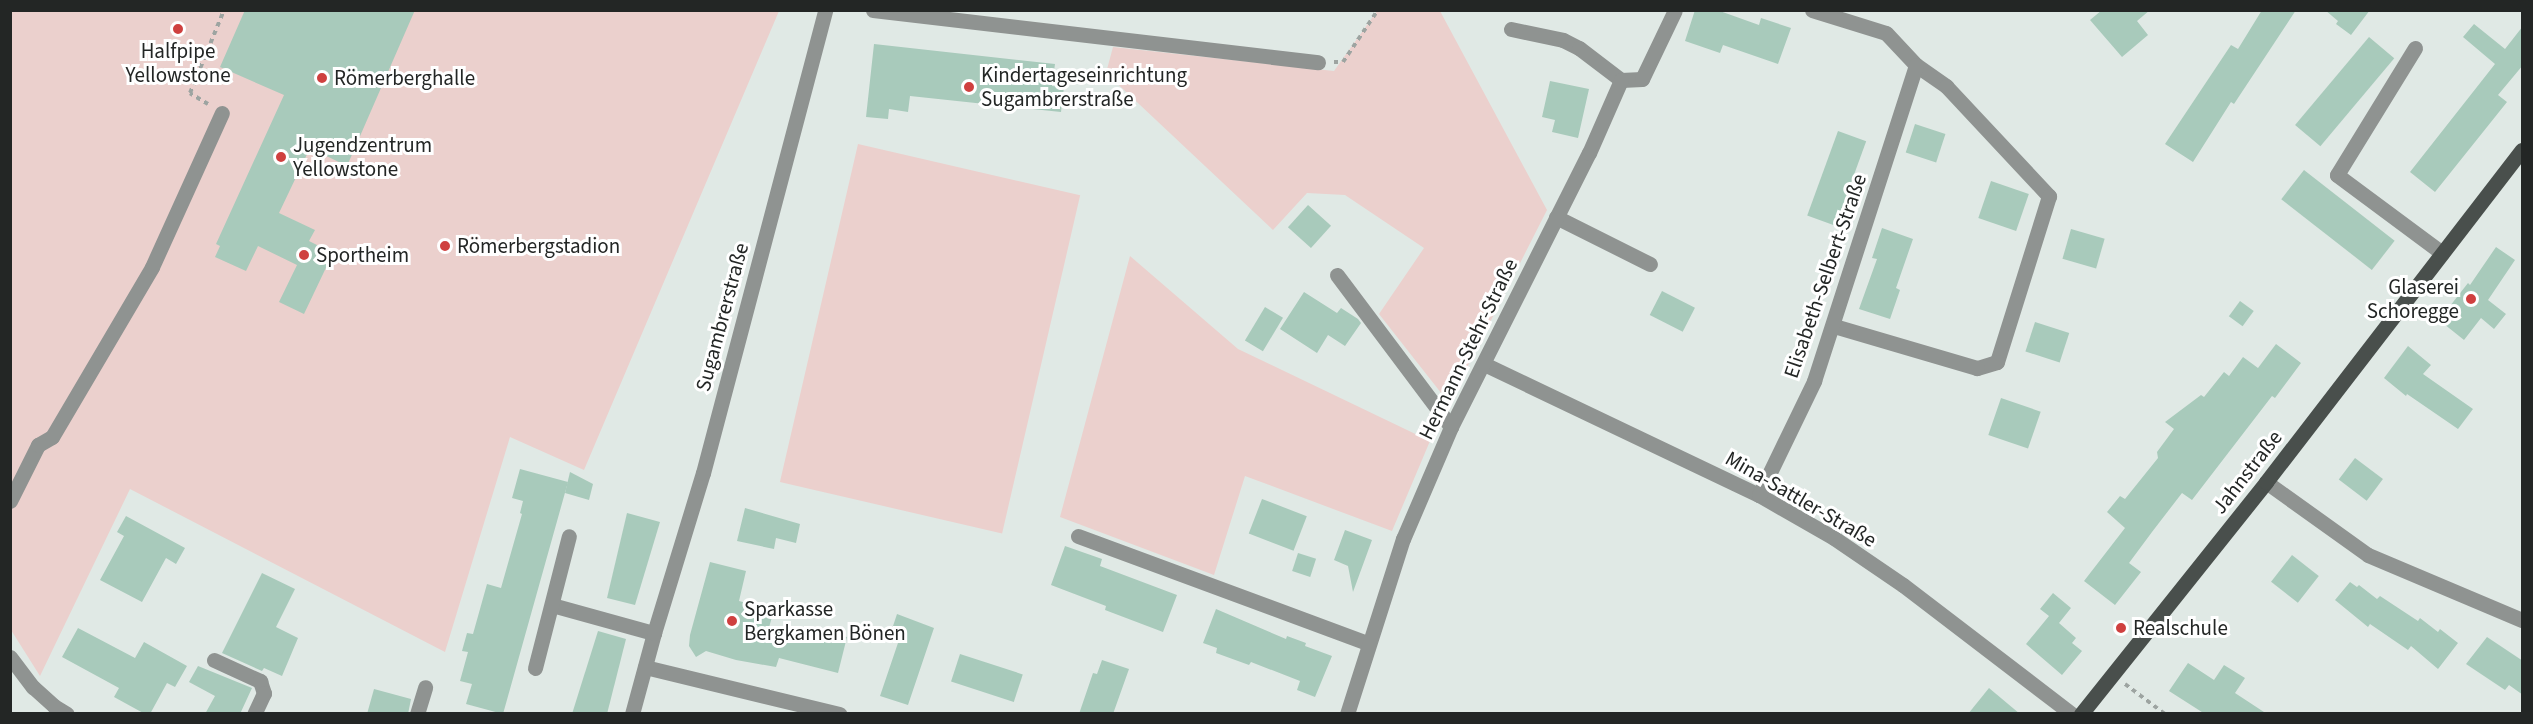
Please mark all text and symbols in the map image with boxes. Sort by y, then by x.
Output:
marker: Halfpipe Yellowstone [171,22,185,36]
place label: Halfpipe Yellowstone [125,38,231,88]
place label: Kindertageseinrichtung Sugambrerstraße [981,62,1187,112]
place label: Römerberghalle [334,65,475,91]
marker: Römerberghalle [315,71,329,85]
marker: Kindertageseinrichtung Sugambrerstraße [962,80,976,94]
place label: Jugendzentrum Yellowstone [293,132,432,182]
marker: Jugendzentrum Yellowstone [274,150,288,164]
street label: Elisabeth-Selbert-Straße [1778,171,1872,381]
place label: Römerbergstadion [457,233,620,259]
marker: Römerbergstadion [438,239,452,253]
street label: Sugambrerstraße [690,240,754,394]
place label: Sportheim [316,242,409,268]
marker: Sportheim [297,248,311,262]
street label: Hermann-Stehr-Straße [1413,254,1523,444]
place label: Glaserei Schoregge [2367,274,2459,324]
marker: Glaserei Schoregge [2464,292,2478,306]
street label: Jahnstraße [2207,425,2287,519]
street label: Mina-Sattler-Straße [1721,445,1881,553]
place label: Sparkasse Bergkamen Bönen [744,596,906,646]
marker: Sparkasse Bergkamen Bönen [725,614,739,628]
place label: Realschule [2133,615,2228,641]
marker: Realschule [2114,621,2128,635]

